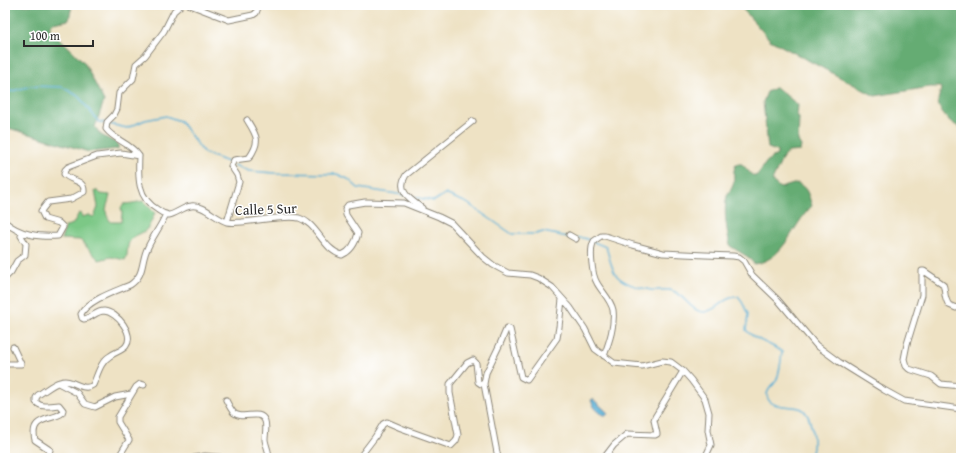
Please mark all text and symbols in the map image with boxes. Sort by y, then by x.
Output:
scale bar [24,22,93,48]
text: 100 m [30,27,60,44]
street label: Calle 5 Sur [235,198,297,220]

